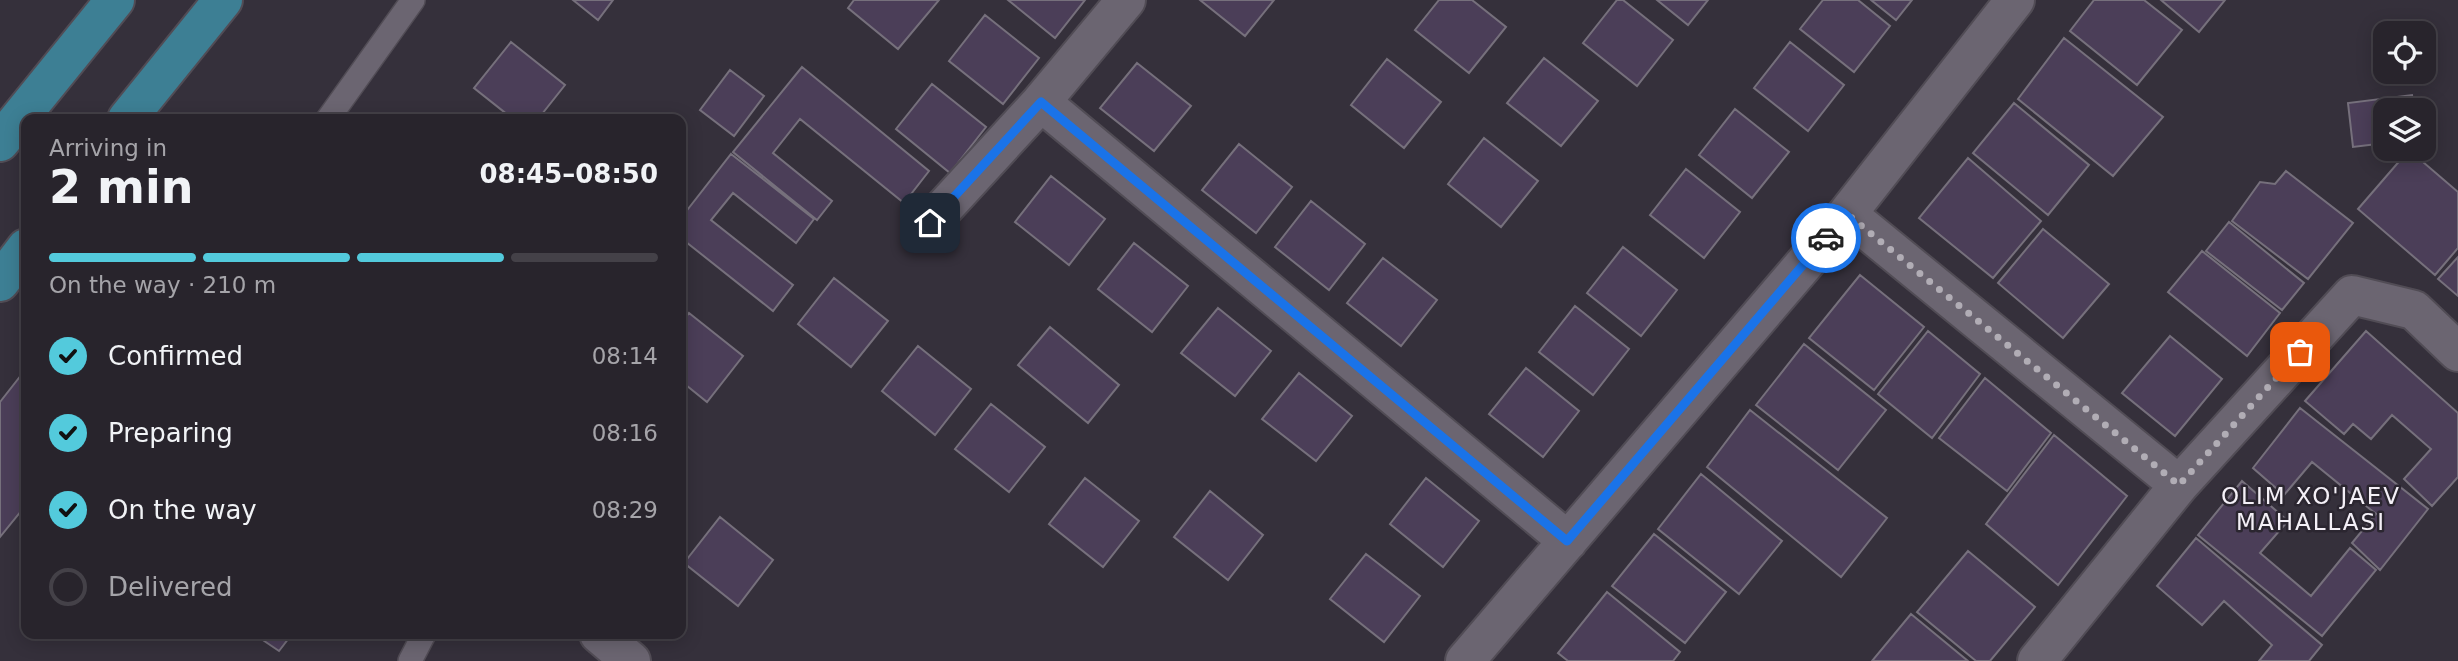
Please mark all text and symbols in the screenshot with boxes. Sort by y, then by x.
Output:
map controls [2373,21,2436,161]
button: locate [2373,21,2436,84]
button: layers [2373,98,2436,161]
text: Arriving in [49,135,167,161]
text: 08:45–08:50 [479,159,658,189]
text: 2 min [49,160,193,214]
pin [900,193,960,253]
courier [1791,203,1861,273]
icon: home [911,204,949,242]
icon: car [1807,219,1845,257]
text: On the way · 210 m [49,272,276,298]
pin [2270,322,2330,382]
icon: bag [2281,333,2319,371]
icon: check [49,337,87,375]
text: Confirmed [108,341,243,371]
text: 08:14 [592,343,658,369]
icon: check [49,414,87,452]
text: Preparing [108,418,233,448]
text: 08:16 [592,420,658,446]
district label: OLIM XO'JAEV MAHALLASI [2221,483,2401,535]
icon: check [49,491,87,529]
text: On the way [108,495,257,525]
text: 08:29 [592,497,658,523]
text: Delivered [108,572,232,602]

